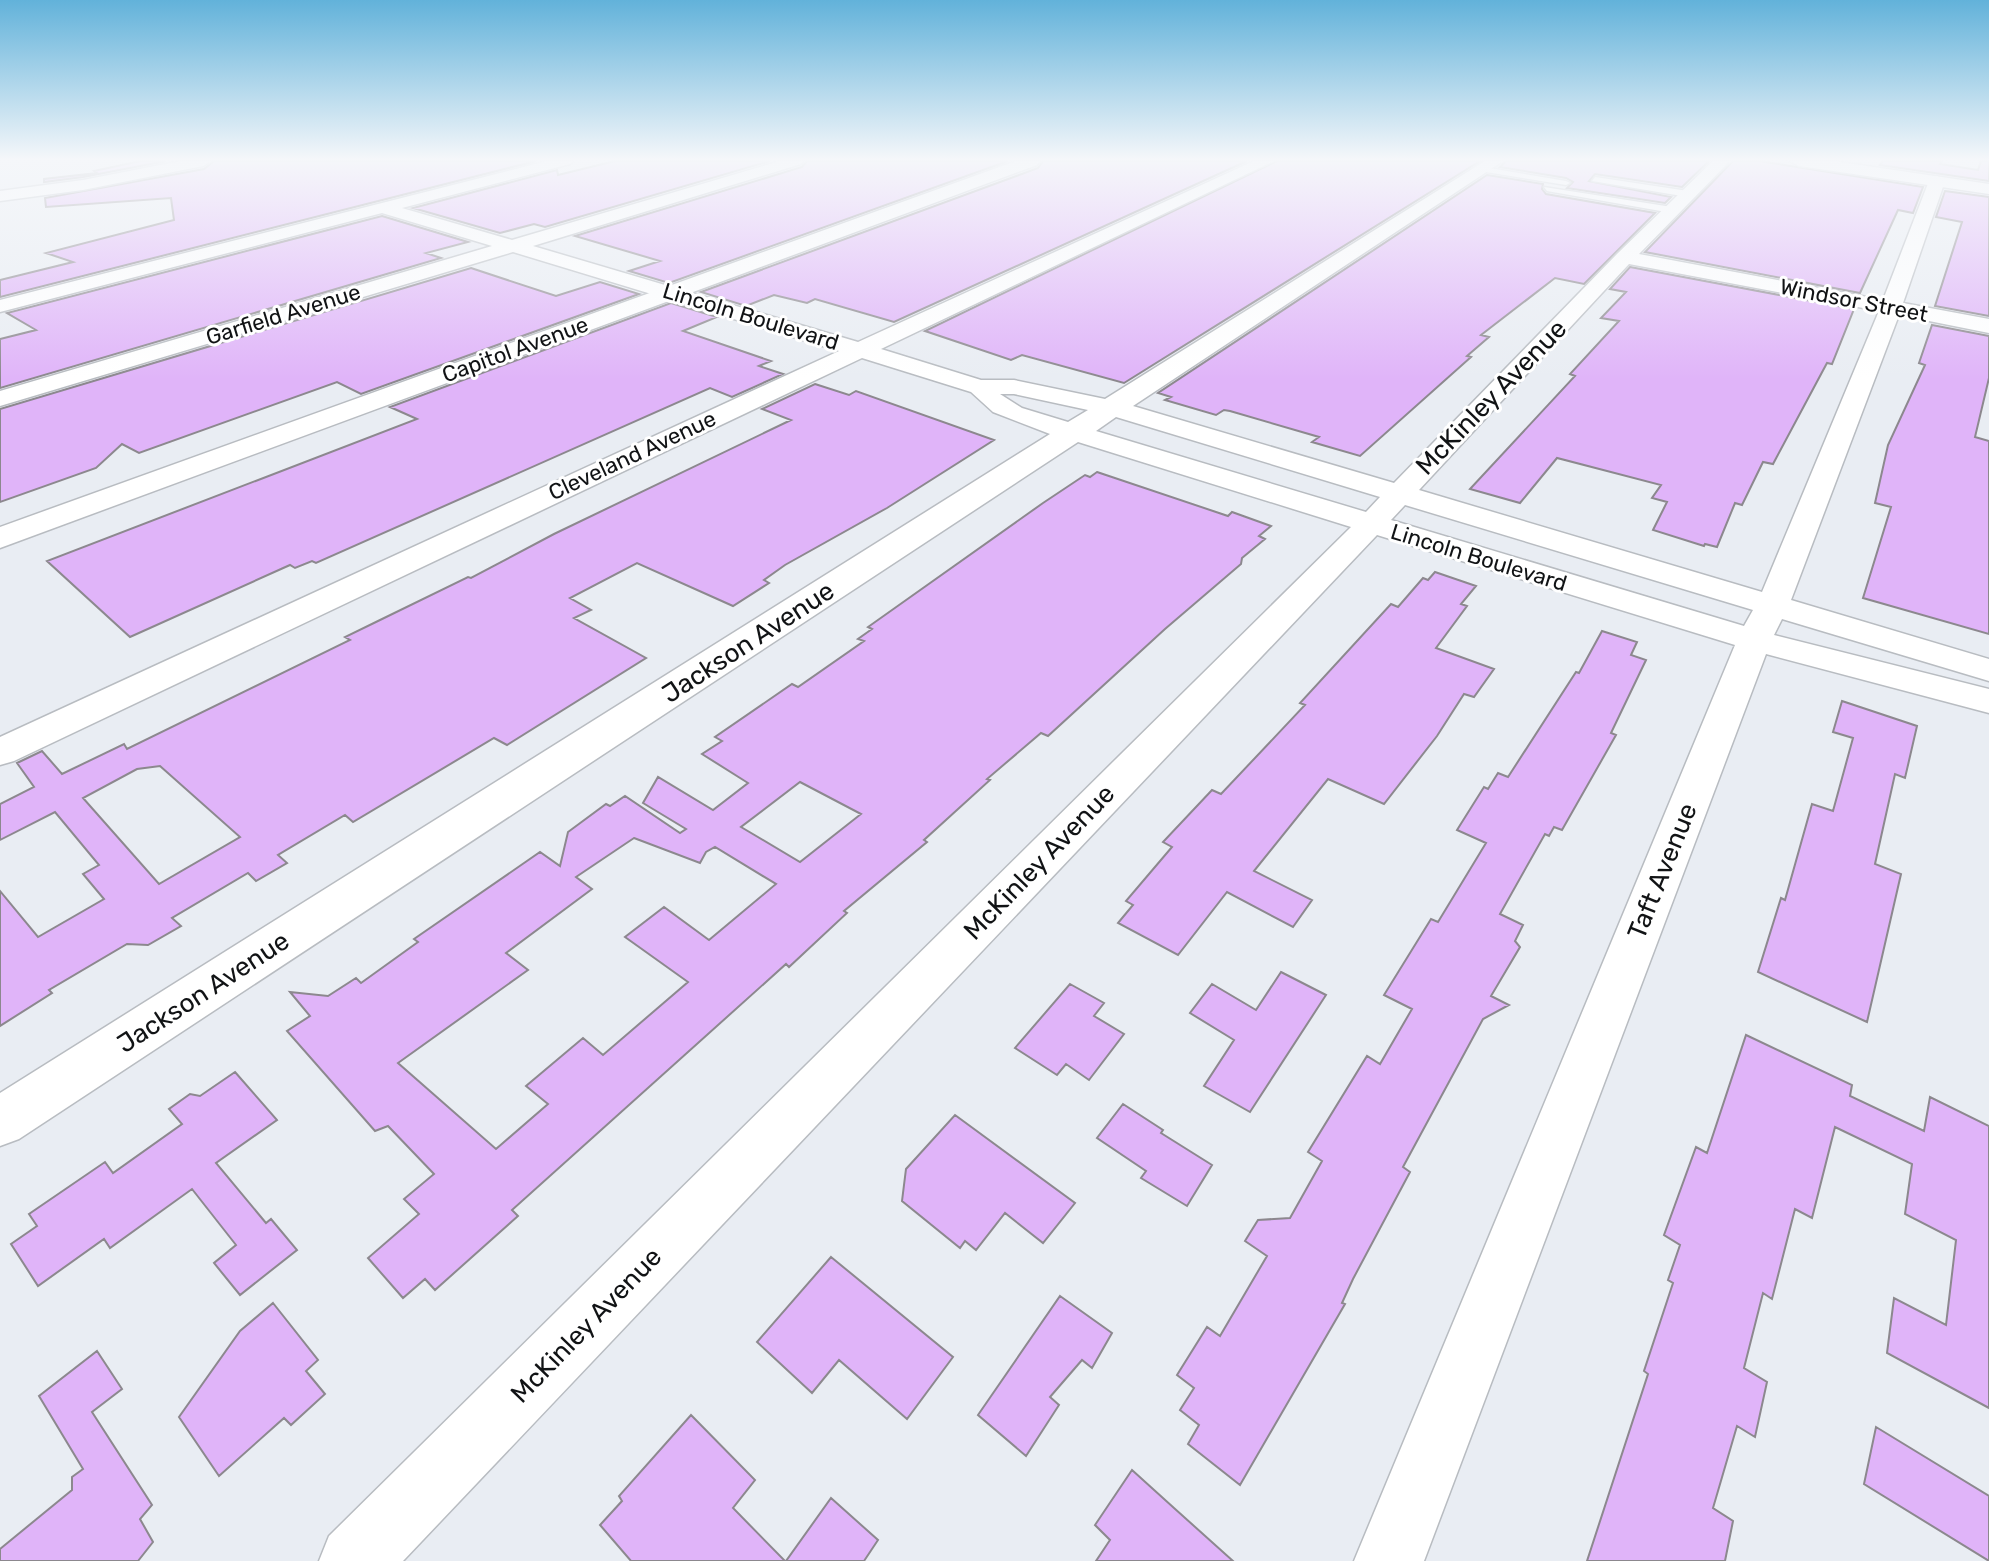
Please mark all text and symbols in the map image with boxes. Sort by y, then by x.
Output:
street label: Windsor Street [1778,273,1931,328]
street label: Lincoln Boulevard [659,277,842,356]
street label: Garfield Avenue [203,278,364,351]
street label: Capitol Avenue [438,311,592,388]
street label: McKinley Avenue [1410,313,1573,481]
street label: Cleveland Avenue [544,405,720,506]
street label: Lincoln Boulevard [1387,518,1570,597]
street label: Jackson Avenue [656,575,840,710]
street label: McKinley Avenue [958,778,1121,946]
street label: Taft Avenue [1621,799,1704,944]
street label: Jackson Avenue [111,925,295,1060]
street label: McKinley Avenue [505,1241,668,1409]

